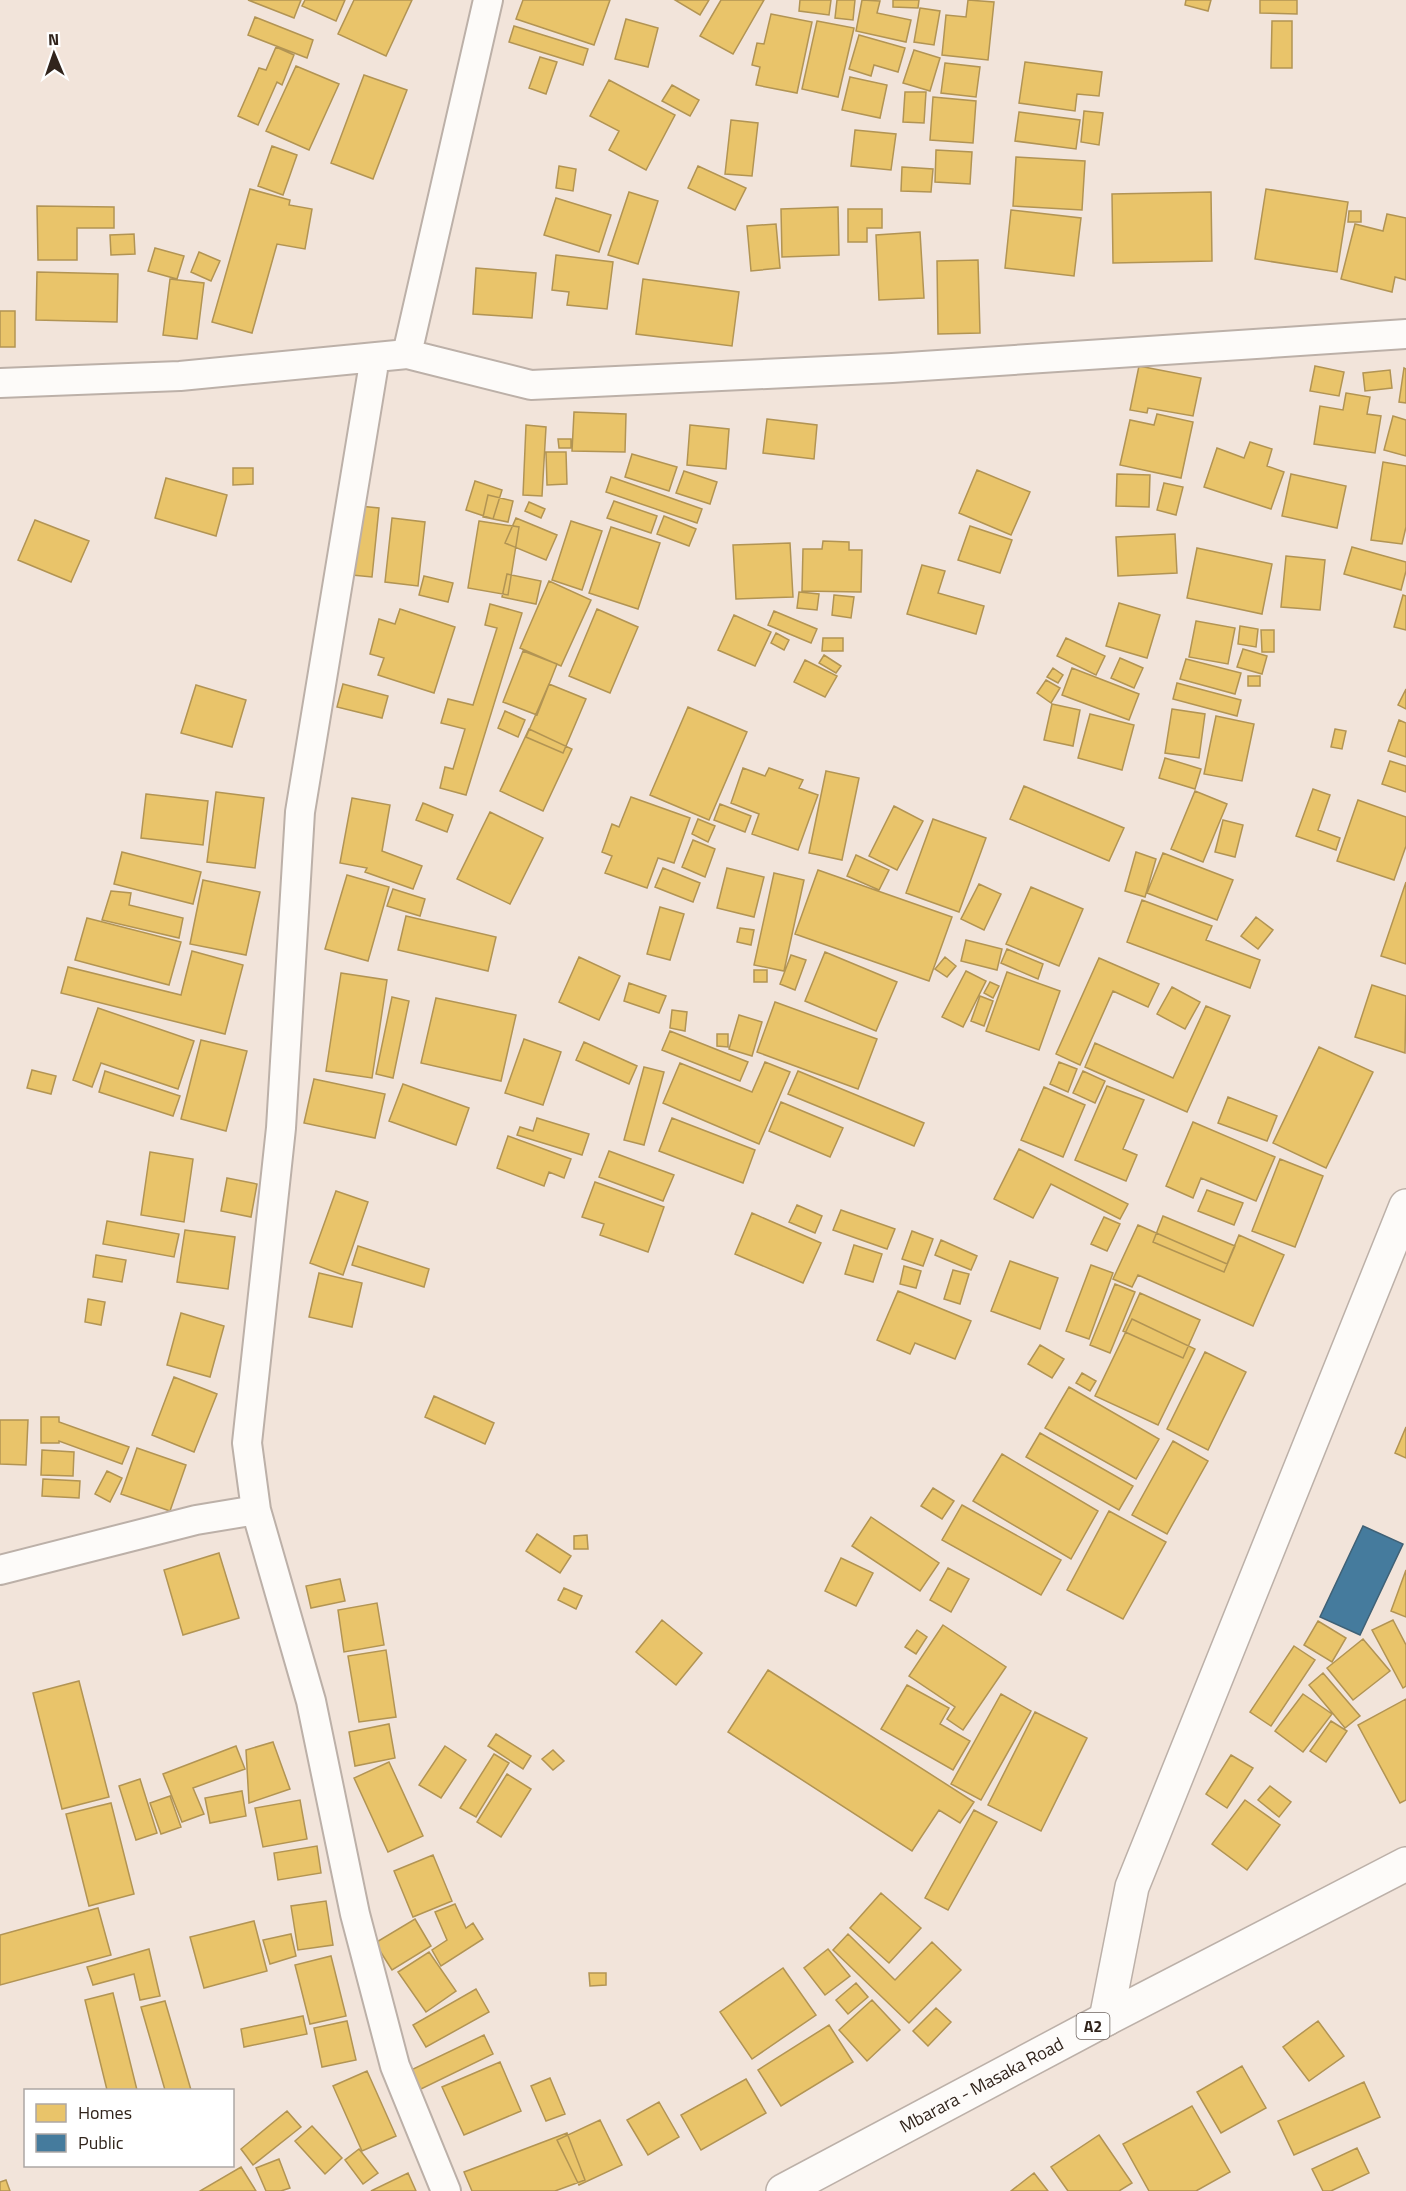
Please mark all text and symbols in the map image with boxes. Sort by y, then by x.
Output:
north arrow [24,24,84,84]
text: N [48,27,59,51]
road number: A2 [1076,2013,1110,2039]
street label: Mbarara - Masaka Road [895,2030,1068,2140]
legend [24,2089,234,2167]
text: Homes [78,2099,132,2126]
text: Public [78,2129,124,2156]

